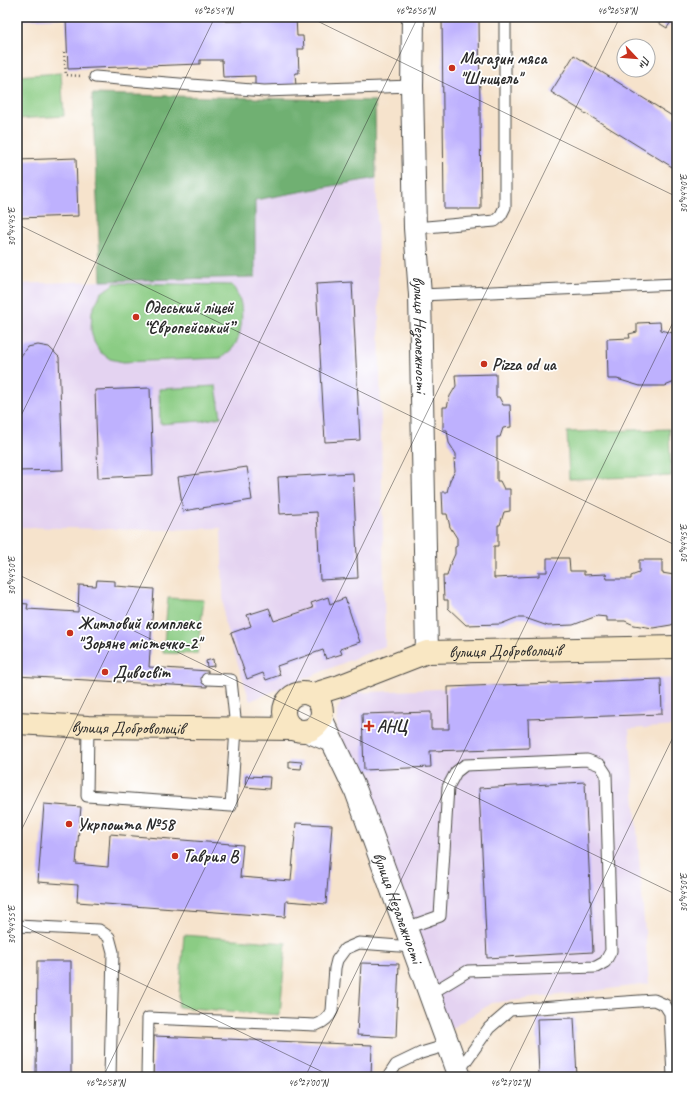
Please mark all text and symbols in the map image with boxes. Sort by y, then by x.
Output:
text: 46°26'54"N [193,4,235,17]
text: 46°26'56"N [395,4,437,17]
text: 46°26'58"N [597,4,639,17]
north arrow [616,38,656,78]
place label: Магазин мяса "Шницель" [460,48,548,89]
text: Пн [636,54,654,72]
marker: Магазин мяса "Шницель" [447,63,457,73]
text: 30°44'40"E [677,173,690,213]
text: 30°44'45"E [5,206,18,246]
street label: вулиця Незалежності [408,276,432,395]
place label: Одеський ліцей “Європейський” [144,297,238,338]
marker: Одеський ліцей “Європейський” [131,312,141,322]
place label: Pizza od ua [492,354,558,375]
marker: Pizza od ua [479,359,489,369]
text: 30°44'45"E [677,523,690,563]
text: 30°44'50"E [5,555,18,595]
place label: Житловий комплекс "Зоряне містечко-2" [78,613,205,654]
marker: Житловий комплекс "Зоряне містечко-2" [65,628,75,638]
street label: вулиця Добровольців [449,639,566,662]
place label: Дивосвіт [113,662,171,683]
marker: Дивосвіт [100,667,110,677]
street label: вулиця Добровольців [71,716,188,738]
place label: АНЦ [377,716,409,737]
marker: АНЦ [364,721,374,731]
place label: Укрпошта №58 [77,814,176,835]
marker: Укрпошта №58 [64,819,74,829]
place label: Таврия В [183,846,240,867]
street label: вулиця Незалежності [369,849,429,968]
marker: Таврия В [170,851,180,861]
text: 30°44'50"E [677,872,690,912]
text: 30°44'55"E [5,904,18,944]
text: 46°26'58"N [85,1076,127,1089]
text: 46°27'00"N [288,1076,330,1089]
text: 46°27'02"N [490,1076,532,1089]

